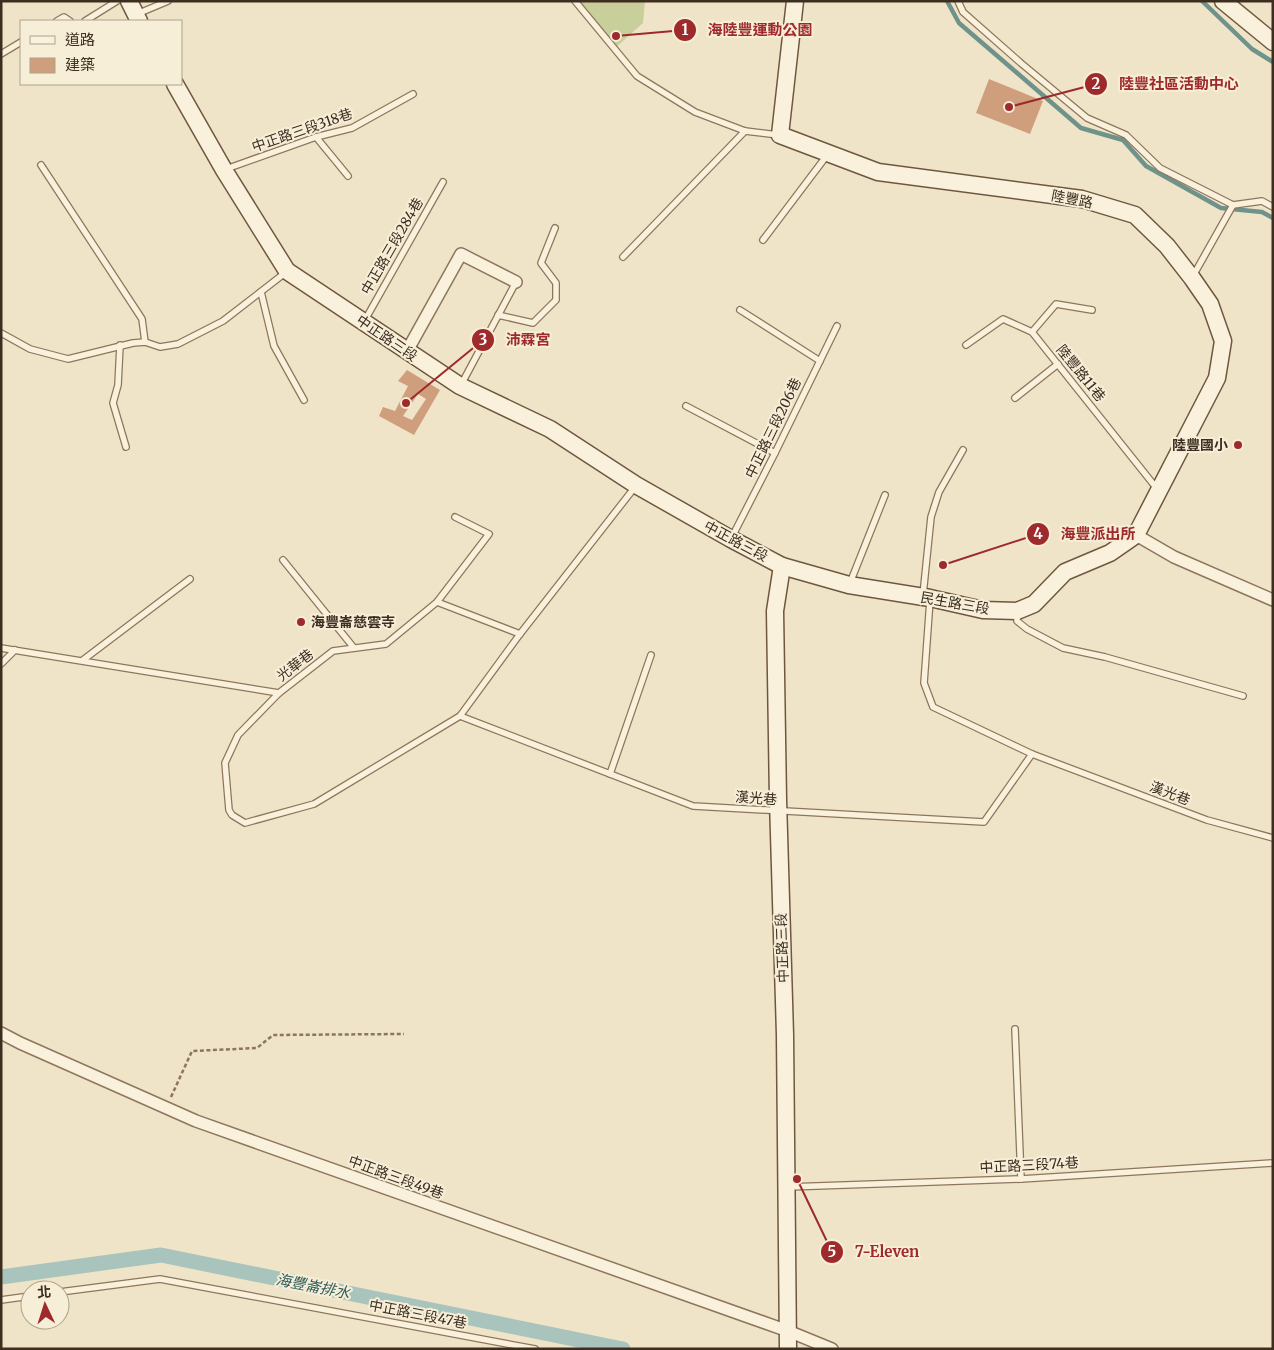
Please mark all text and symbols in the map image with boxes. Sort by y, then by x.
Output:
callout: 海陸豐運動公園 [673,15,823,45]
legend [20,20,182,85]
text: 1 [682,20,689,39]
text: 海陸豐運動公園 [707,20,813,39]
text: 道路 [65,30,95,49]
text: 建築 [65,55,95,74]
callout: 陸豐社區活動中心 [1084,69,1249,99]
text: 2 [1092,74,1101,93]
text: 陸豐社區活動中心 [1119,74,1239,93]
street label: 中正路三段318巷 [249,104,355,156]
street label: 陸豐路 [1050,186,1094,212]
street label: 中正路三段284巷 [357,194,427,298]
street label: 中正路三段 [353,311,421,365]
callout: 沛霖宮 [470,325,560,355]
text: 3 [479,330,487,349]
text: 沛霖宮 [505,330,551,349]
street label: 陸豐路11巷 [1053,341,1109,405]
street label: 中正路三段206巷 [741,375,805,481]
place label: 陸豐國小 [1172,436,1228,454]
marker: 陸豐國小 [1232,439,1244,451]
street label: 中正路三段 [701,517,771,565]
callout: 海豐派出所 [1026,519,1146,549]
text: 4 [1033,524,1043,543]
text: 海豐派出所 [1060,524,1136,543]
street label: 民生路三段 [919,588,991,618]
place label: 海豐崙慈雲寺 [311,613,395,631]
marker: 海豐崙慈雲寺 [295,616,307,628]
street label: 光華巷 [273,645,317,685]
street label: 漢光巷 [1147,777,1193,809]
street label: 漢光巷 [734,788,778,808]
street label: 中正路三段 [772,913,792,983]
street label: 中正路三段49巷 [346,1151,446,1203]
street label: 中正路三段74巷 [979,1153,1079,1177]
callout: 7-Eleven [820,1237,929,1267]
text: 5 [828,1242,836,1261]
text: 7-Eleven [855,1242,919,1261]
water label: 海豐崙排水 [274,1270,353,1303]
north arrow [20,1280,70,1330]
text: 北 [36,1283,52,1301]
street label: 中正路三段47巷 [368,1296,468,1332]

